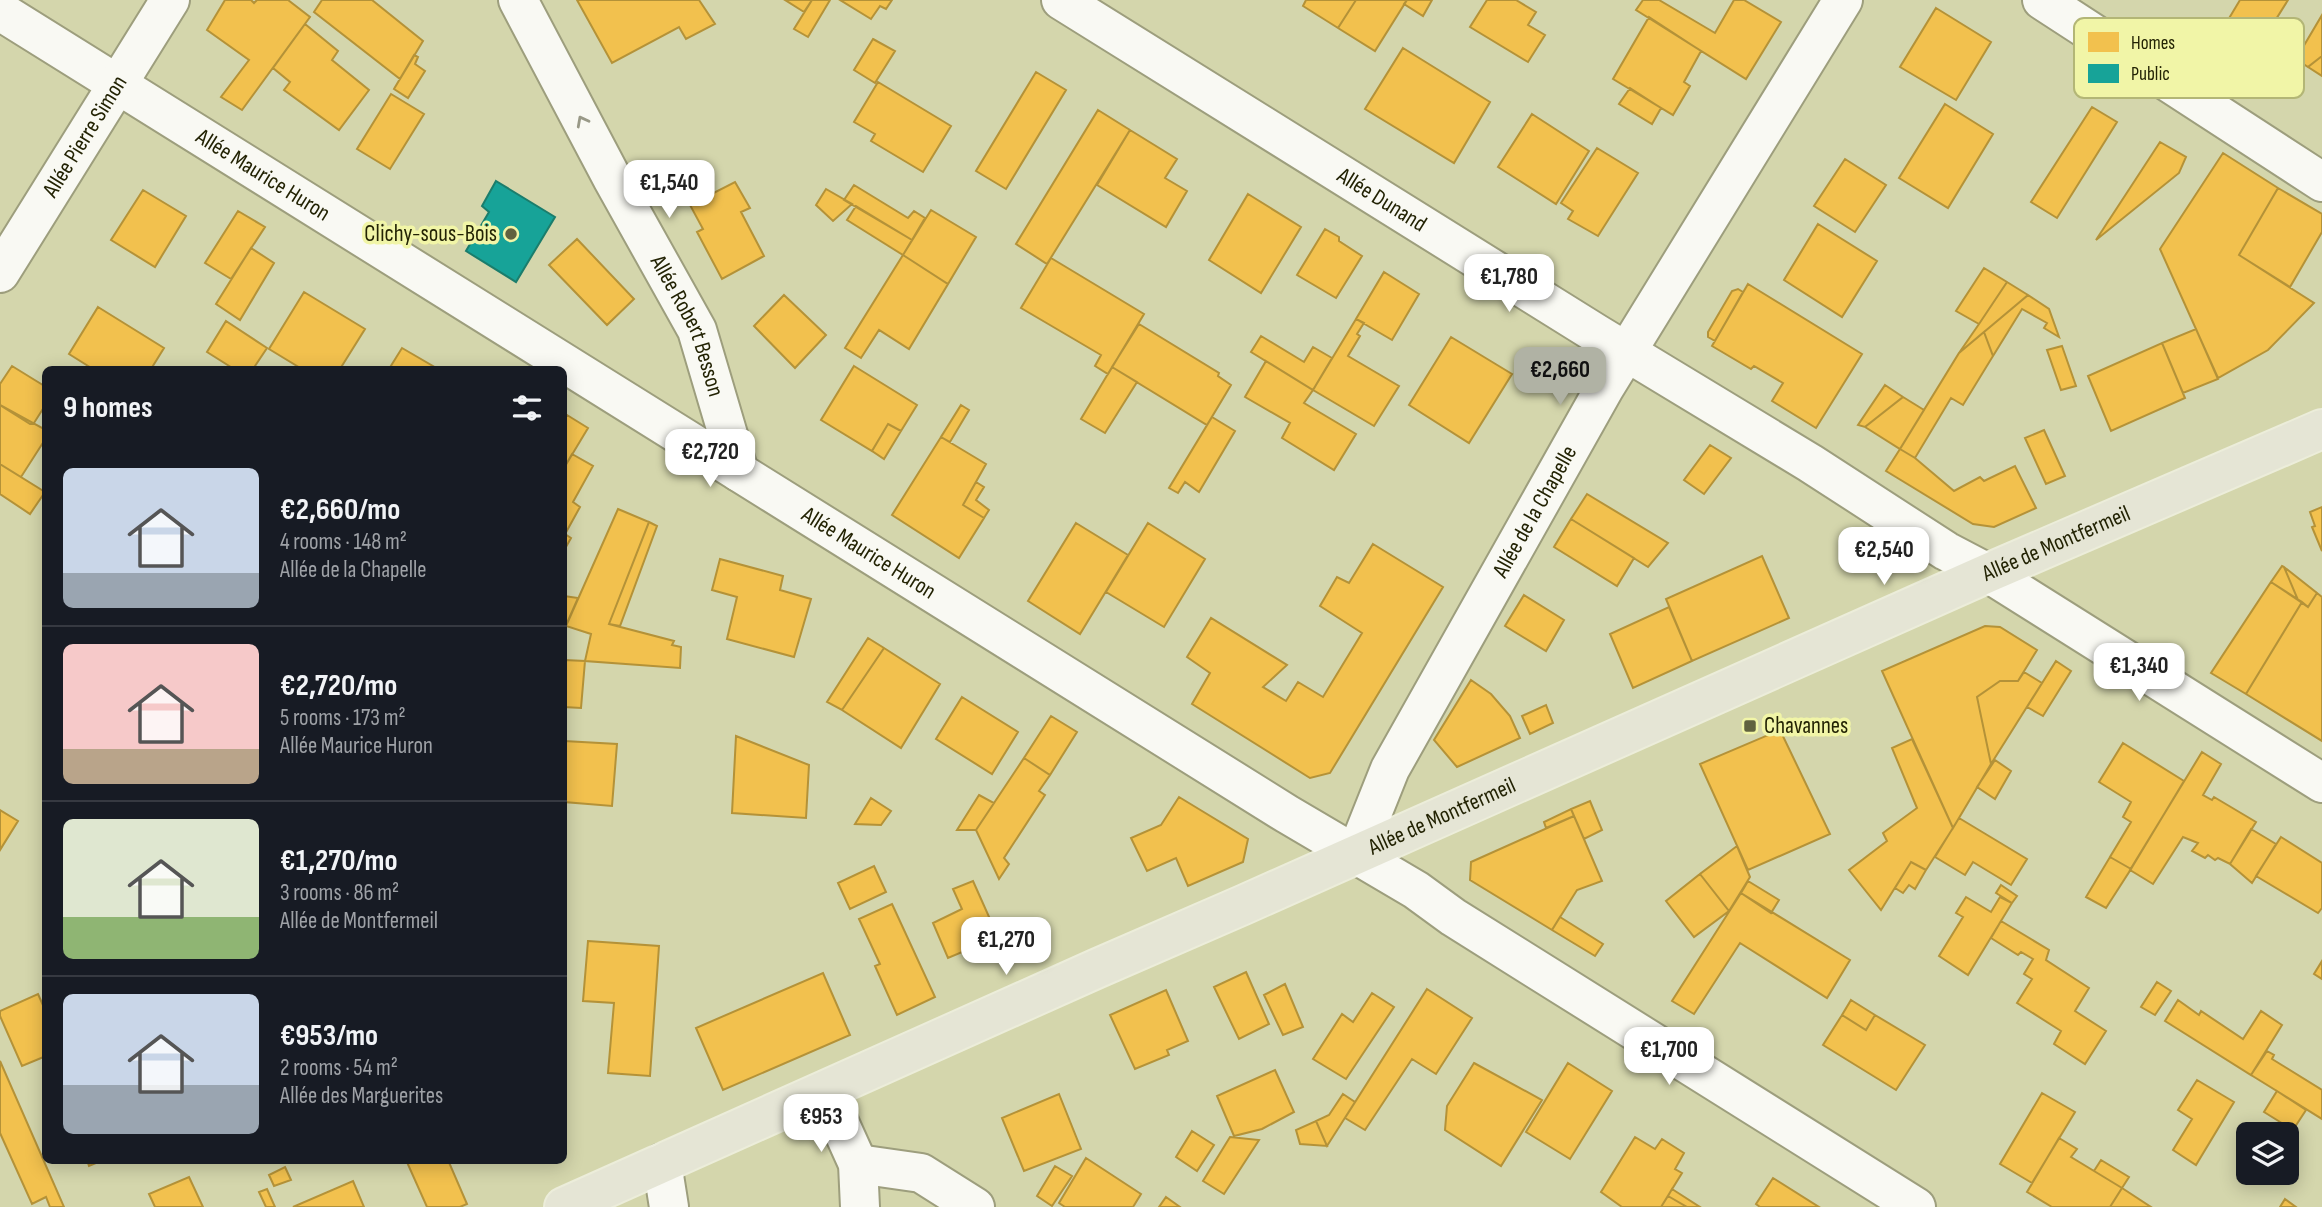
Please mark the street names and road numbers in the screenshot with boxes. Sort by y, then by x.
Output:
street label: Allée Pierre Simon [36,70,134,203]
street label: Allée Maurice Huron [190,122,335,227]
street label: Allée Dunand [1331,161,1432,238]
street label: Allée Robert Besson [643,249,730,400]
street label: Allée de la Chapelle [1486,441,1583,583]
street label: Allée de Montfermeil [1977,499,2134,588]
street label: Allée Maurice Huron [796,500,941,605]
street label: Allée de Montfermeil [1363,771,1520,862]

